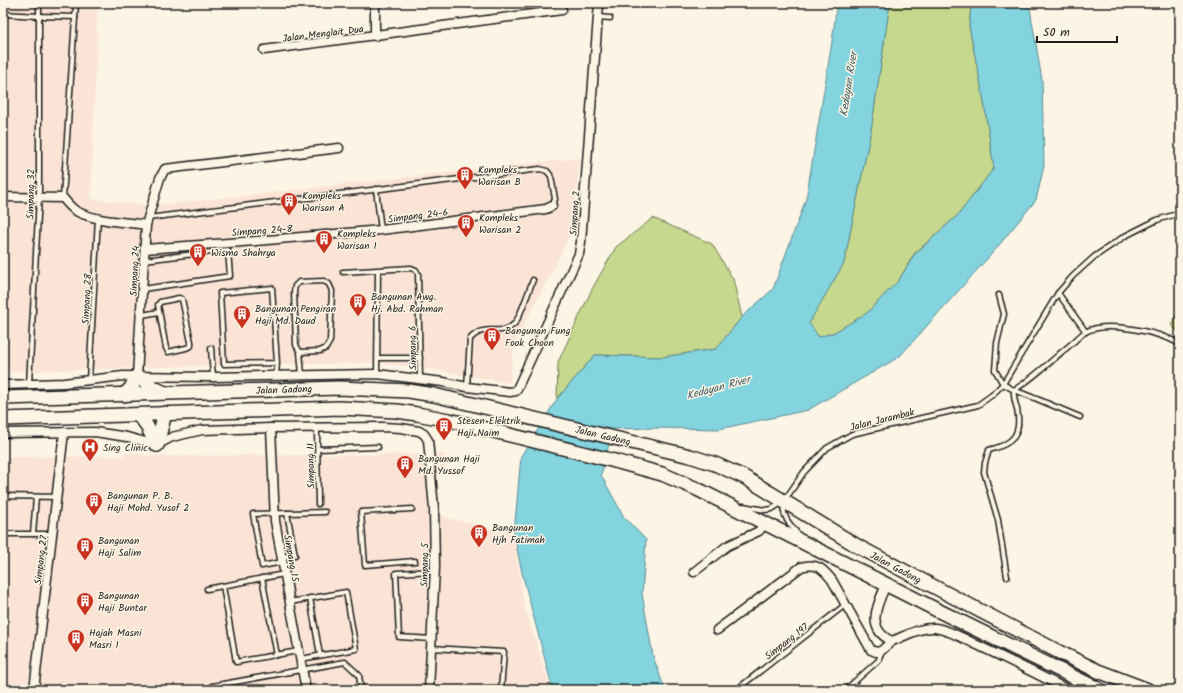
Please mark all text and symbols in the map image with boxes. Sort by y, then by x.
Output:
scale bar [1037,18,1117,44]
street label: Jalan Menglait Dua [282,21,365,47]
text: 50 m [1043,23,1070,42]
water label: Kedayan River [835,48,863,118]
place label: Kompleks Warisan B [478,162,521,190]
building icon: Kompleks Warisan B [455,165,475,190]
street label: Simpang 32 [23,168,39,220]
place label: Kompleks Warisan A [302,188,345,216]
street label: Simpang 2 [565,190,585,236]
building icon: Kompleks Warisan A [279,191,299,216]
street label: Simpang 24-6 [387,204,449,228]
place label: Kompleks Warisan 2 [479,210,521,238]
building icon: Kompleks Warisan 2 [456,213,476,238]
street label: Simpang 24-8 [231,221,294,241]
place label: Kompleks Warisan 1 [337,226,377,254]
building icon: Kompleks Warisan 1 [314,229,334,254]
building icon: Wisma Shahrya [188,242,208,267]
street label: Simpang 24 [126,245,144,297]
place label: Wisma Shahrya [211,245,276,261]
street label: Simpang 28 [78,272,96,325]
place label: Bangunan Awg. Hj. Abd. Rahman [371,289,443,317]
building icon: Bangunan Awg. Hj. Abd. Rahman [348,292,368,317]
place label: Bangunan Pengiran Haji Md. Daud [255,301,336,329]
building icon: Bangunan Pengiran Haji Md. Daud [232,304,252,329]
place label: Bangunan Fung Fook Choon [505,323,571,351]
street label: Simpang 6 [405,325,421,371]
building icon: Bangunan Fung Fook Choon [482,326,502,351]
water label: Kedayan River [685,370,754,405]
street label: Jalan Gadong [256,381,313,399]
street label: Jalan Jarambak [848,404,916,436]
place label: Stesen Elektrik Haji Naim [457,413,521,441]
building icon: Stesen Elektrik Haji Naim [434,416,454,441]
street label: Jalan Gadong [574,422,632,450]
hospital icon: Sing Clinic [80,437,100,462]
place label: Sing Clinic [103,440,148,456]
street label: Simpang 11 [303,443,319,489]
place label: Bangunan Haji Md. Yussof [418,451,480,479]
building icon: Bangunan Haji Md. Yussof [395,454,415,479]
place label: Bangunan P. B. Haji Mohd. Yusof 2 [107,488,190,516]
building icon: Bangunan P. B. Haji Mohd. Yusof 2 [84,491,104,516]
place label: Bangunan Hjh Fatimah [492,520,545,548]
building icon: Bangunan Hjh Fatimah [469,523,489,548]
place label: Bangunan Haji Salim [98,533,141,561]
street label: Simpang 15 [279,533,303,584]
street label: Simpang 27 [30,534,52,586]
building icon: Bangunan Haji Salim [75,536,95,561]
street label: Simpang 5 [417,542,433,587]
street label: Jalan Gadong [867,548,924,588]
place label: Bangunan Haji Buntar [98,588,147,616]
building icon: Bangunan Haji Buntar [75,591,95,616]
street label: Simpang 197 [761,619,812,664]
place label: Hajah Masni Masri 1 [89,625,142,653]
building icon: Hajah Masni Masri 1 [66,628,86,653]

